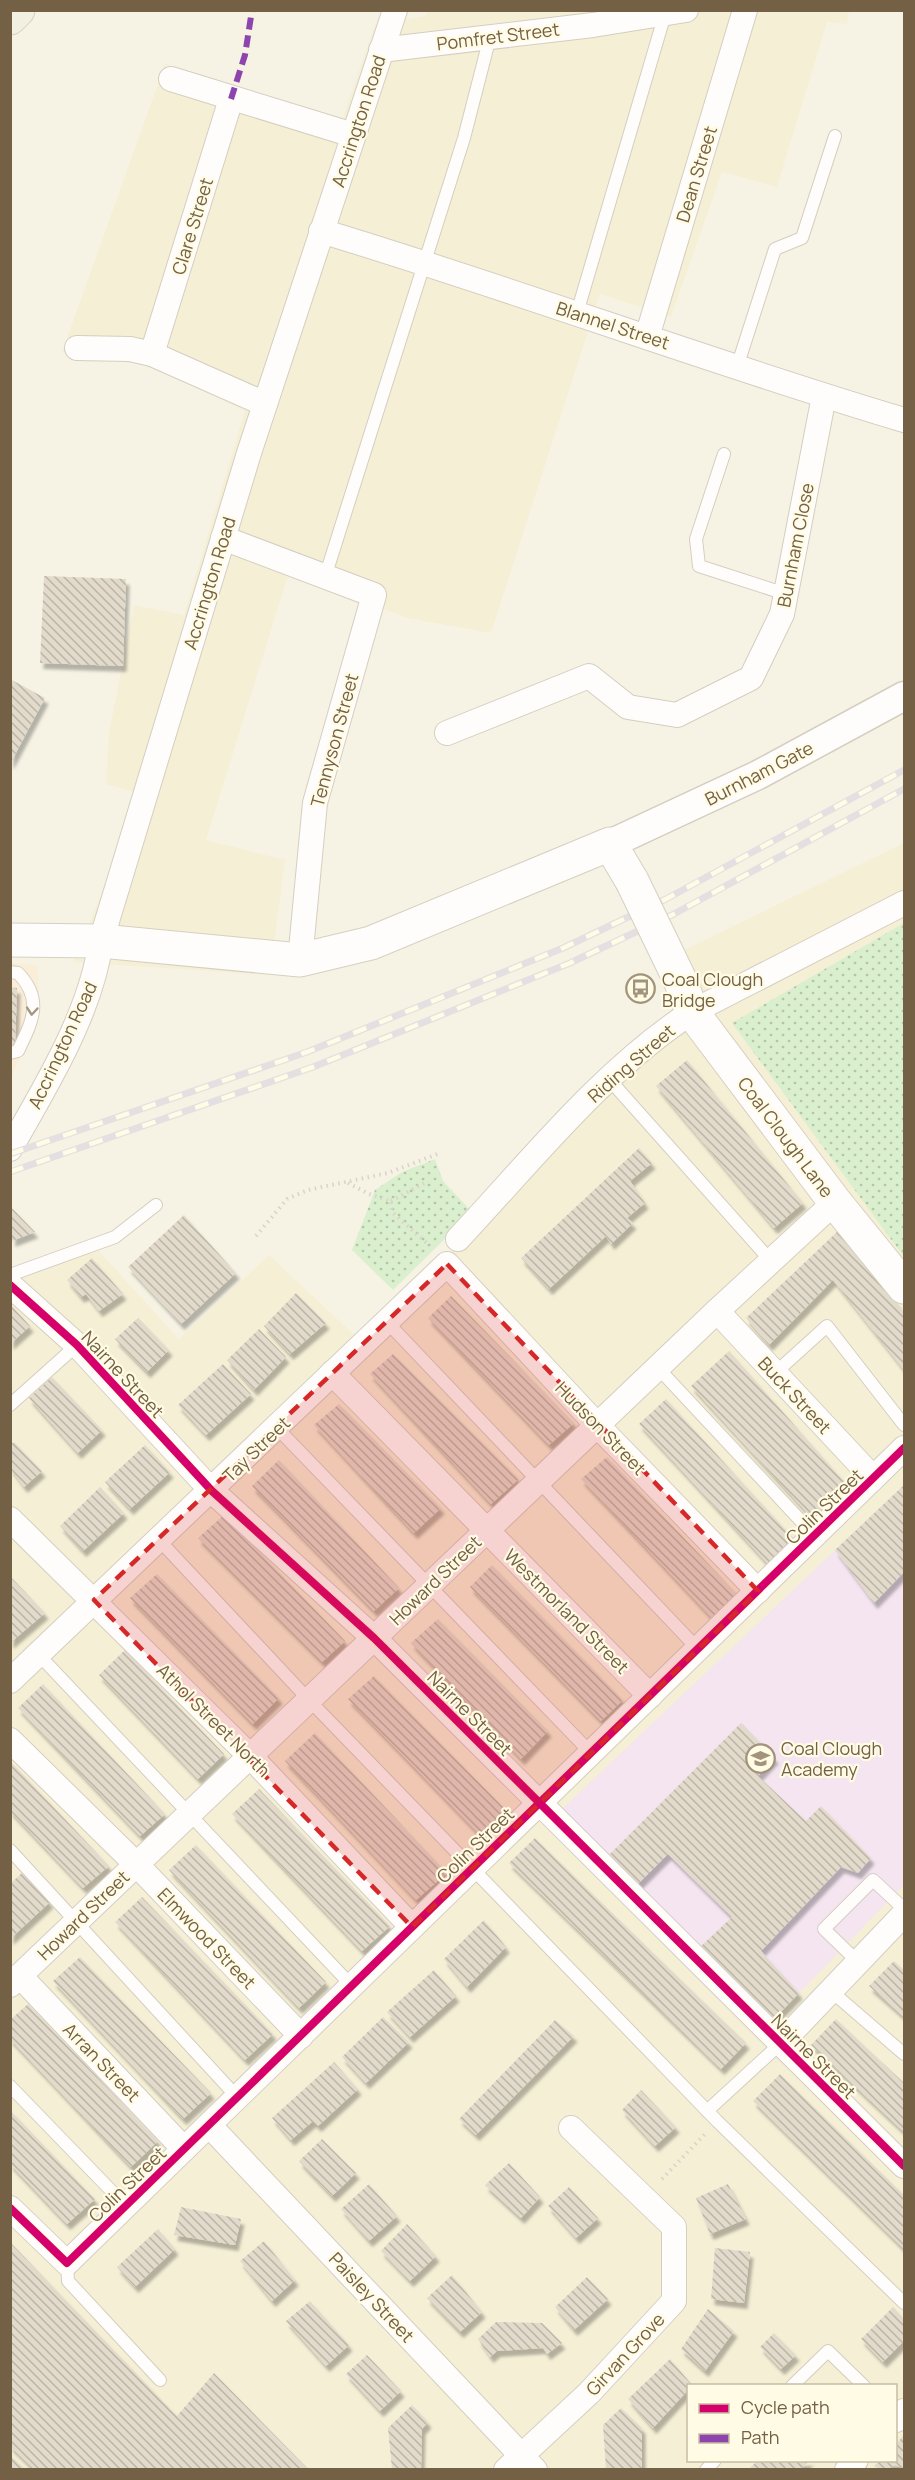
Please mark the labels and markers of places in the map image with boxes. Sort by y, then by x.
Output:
place label: Coal Clough Bridge [662,967,763,1012]
bus stop icon: Coal Clough Bridge [625,973,657,1005]
place label: Coal Clough Academy [781,1736,882,1781]
school or university icon: Coal Clough Academy [744,1742,776,1774]

